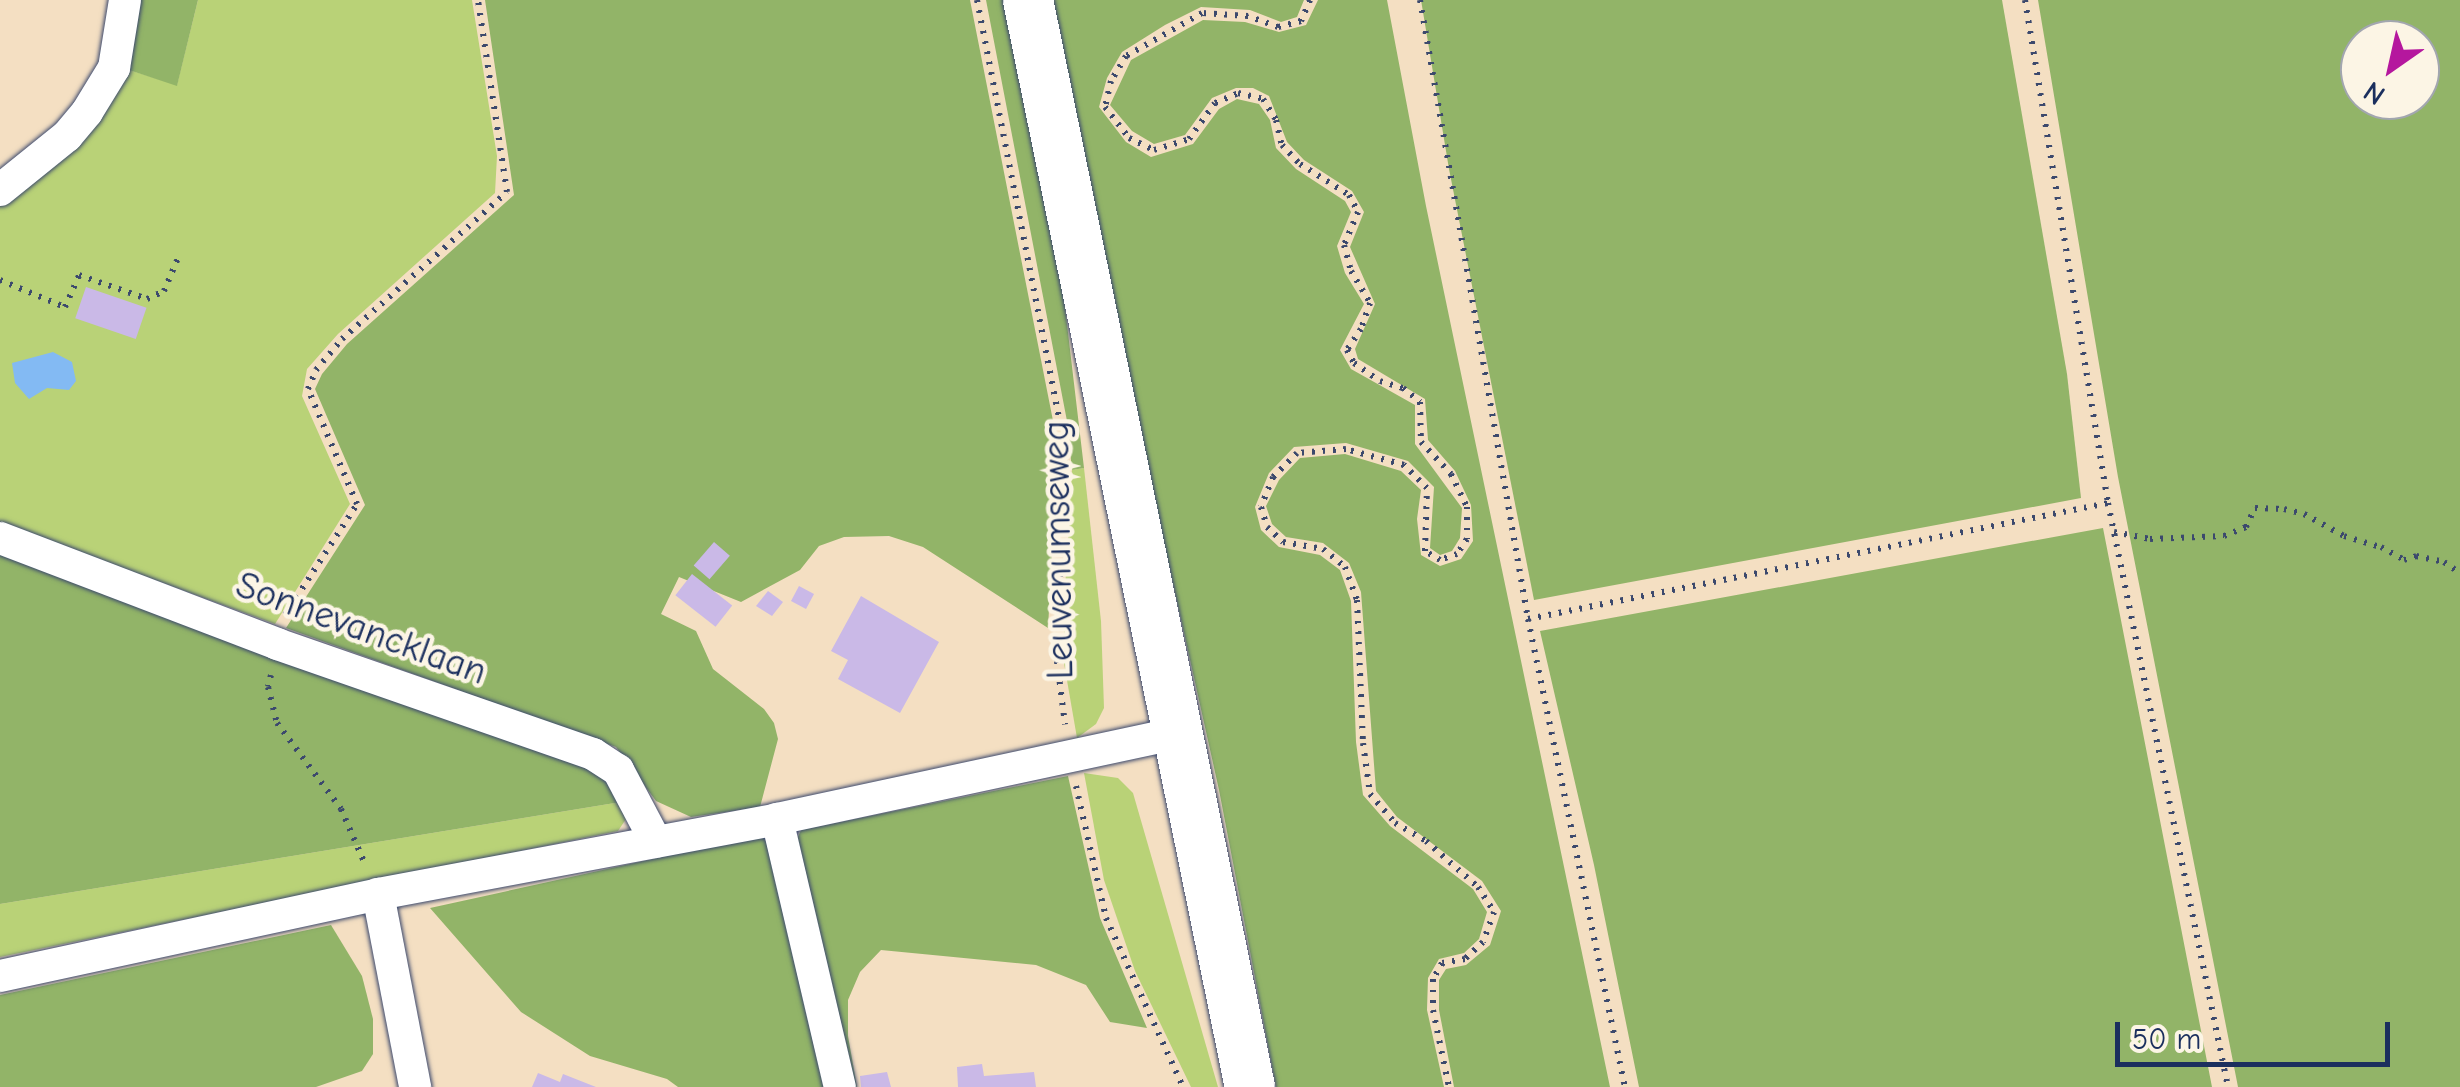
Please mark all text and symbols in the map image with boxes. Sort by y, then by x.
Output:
north arrow [2340,20,2440,120]
text: N [2358,75,2391,112]
street label: Leuvenumseweg [1034,420,1084,680]
street label: Sonnevancklaan [230,563,492,695]
scale bar [2120,1002,2395,1064]
text: 50 m [2132,1022,2201,1057]

